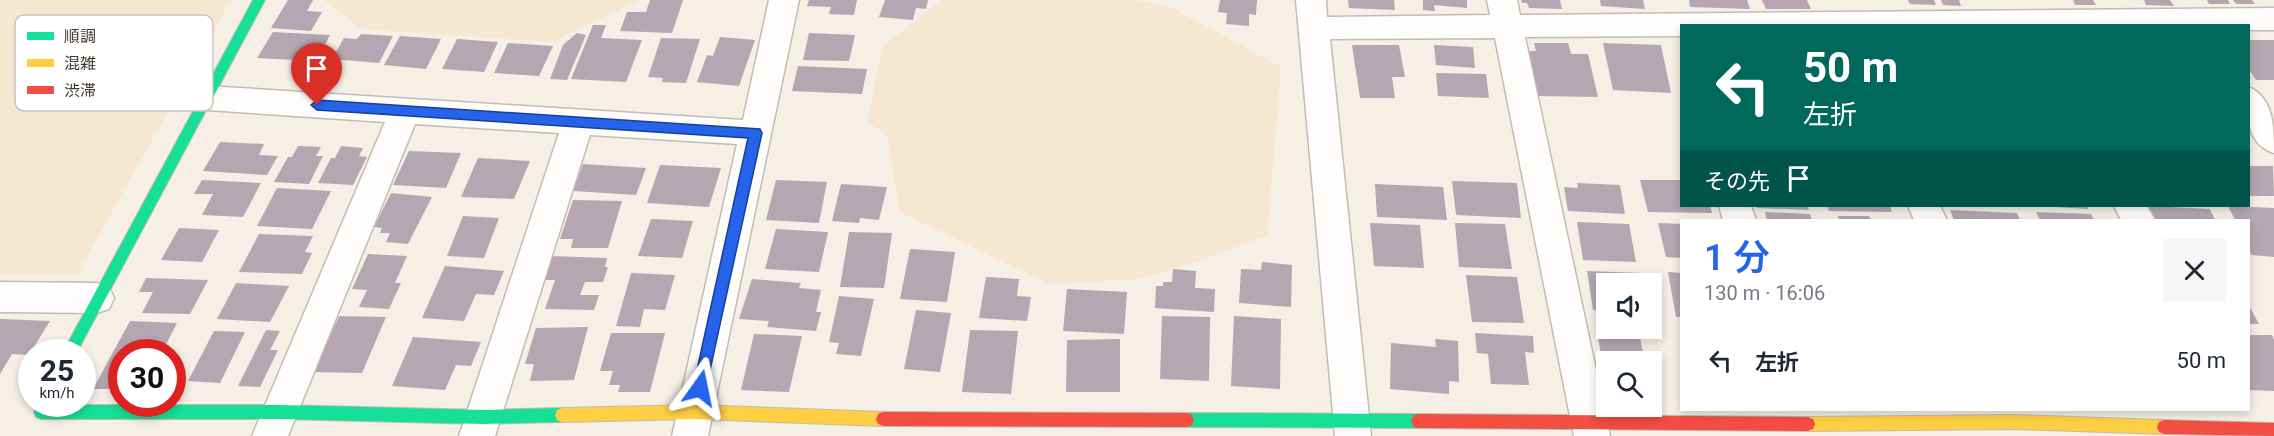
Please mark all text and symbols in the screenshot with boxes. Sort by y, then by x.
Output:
legend [15,15,213,111]
text: 順調 [64,27,96,46]
pin [291,43,342,105]
text: 50 m [1803,43,1898,92]
icon: left [1704,48,1782,126]
icon: arrive [300,52,333,85]
text: 混雑 [64,54,96,73]
text: 渋滞 [64,81,96,100]
text: 左折 [1803,99,1857,131]
icon: arrive [1782,162,1815,195]
text: その先 [1704,169,1770,194]
text: 1 分 [1704,237,1770,279]
button: close [2163,239,2226,302]
map controls [1596,273,1662,417]
button: sound [1596,273,1662,339]
text: 130 m · 16:06 [1704,281,1825,305]
speed limit sign: 30 [108,339,186,417]
icon: left [1704,344,1737,377]
text: 50 m [2177,348,2226,373]
text: 左折 [1755,350,1799,375]
button: search [1596,351,1662,417]
text: 25 [40,353,74,388]
position arrow [668,356,732,420]
text: km/h [39,384,75,402]

